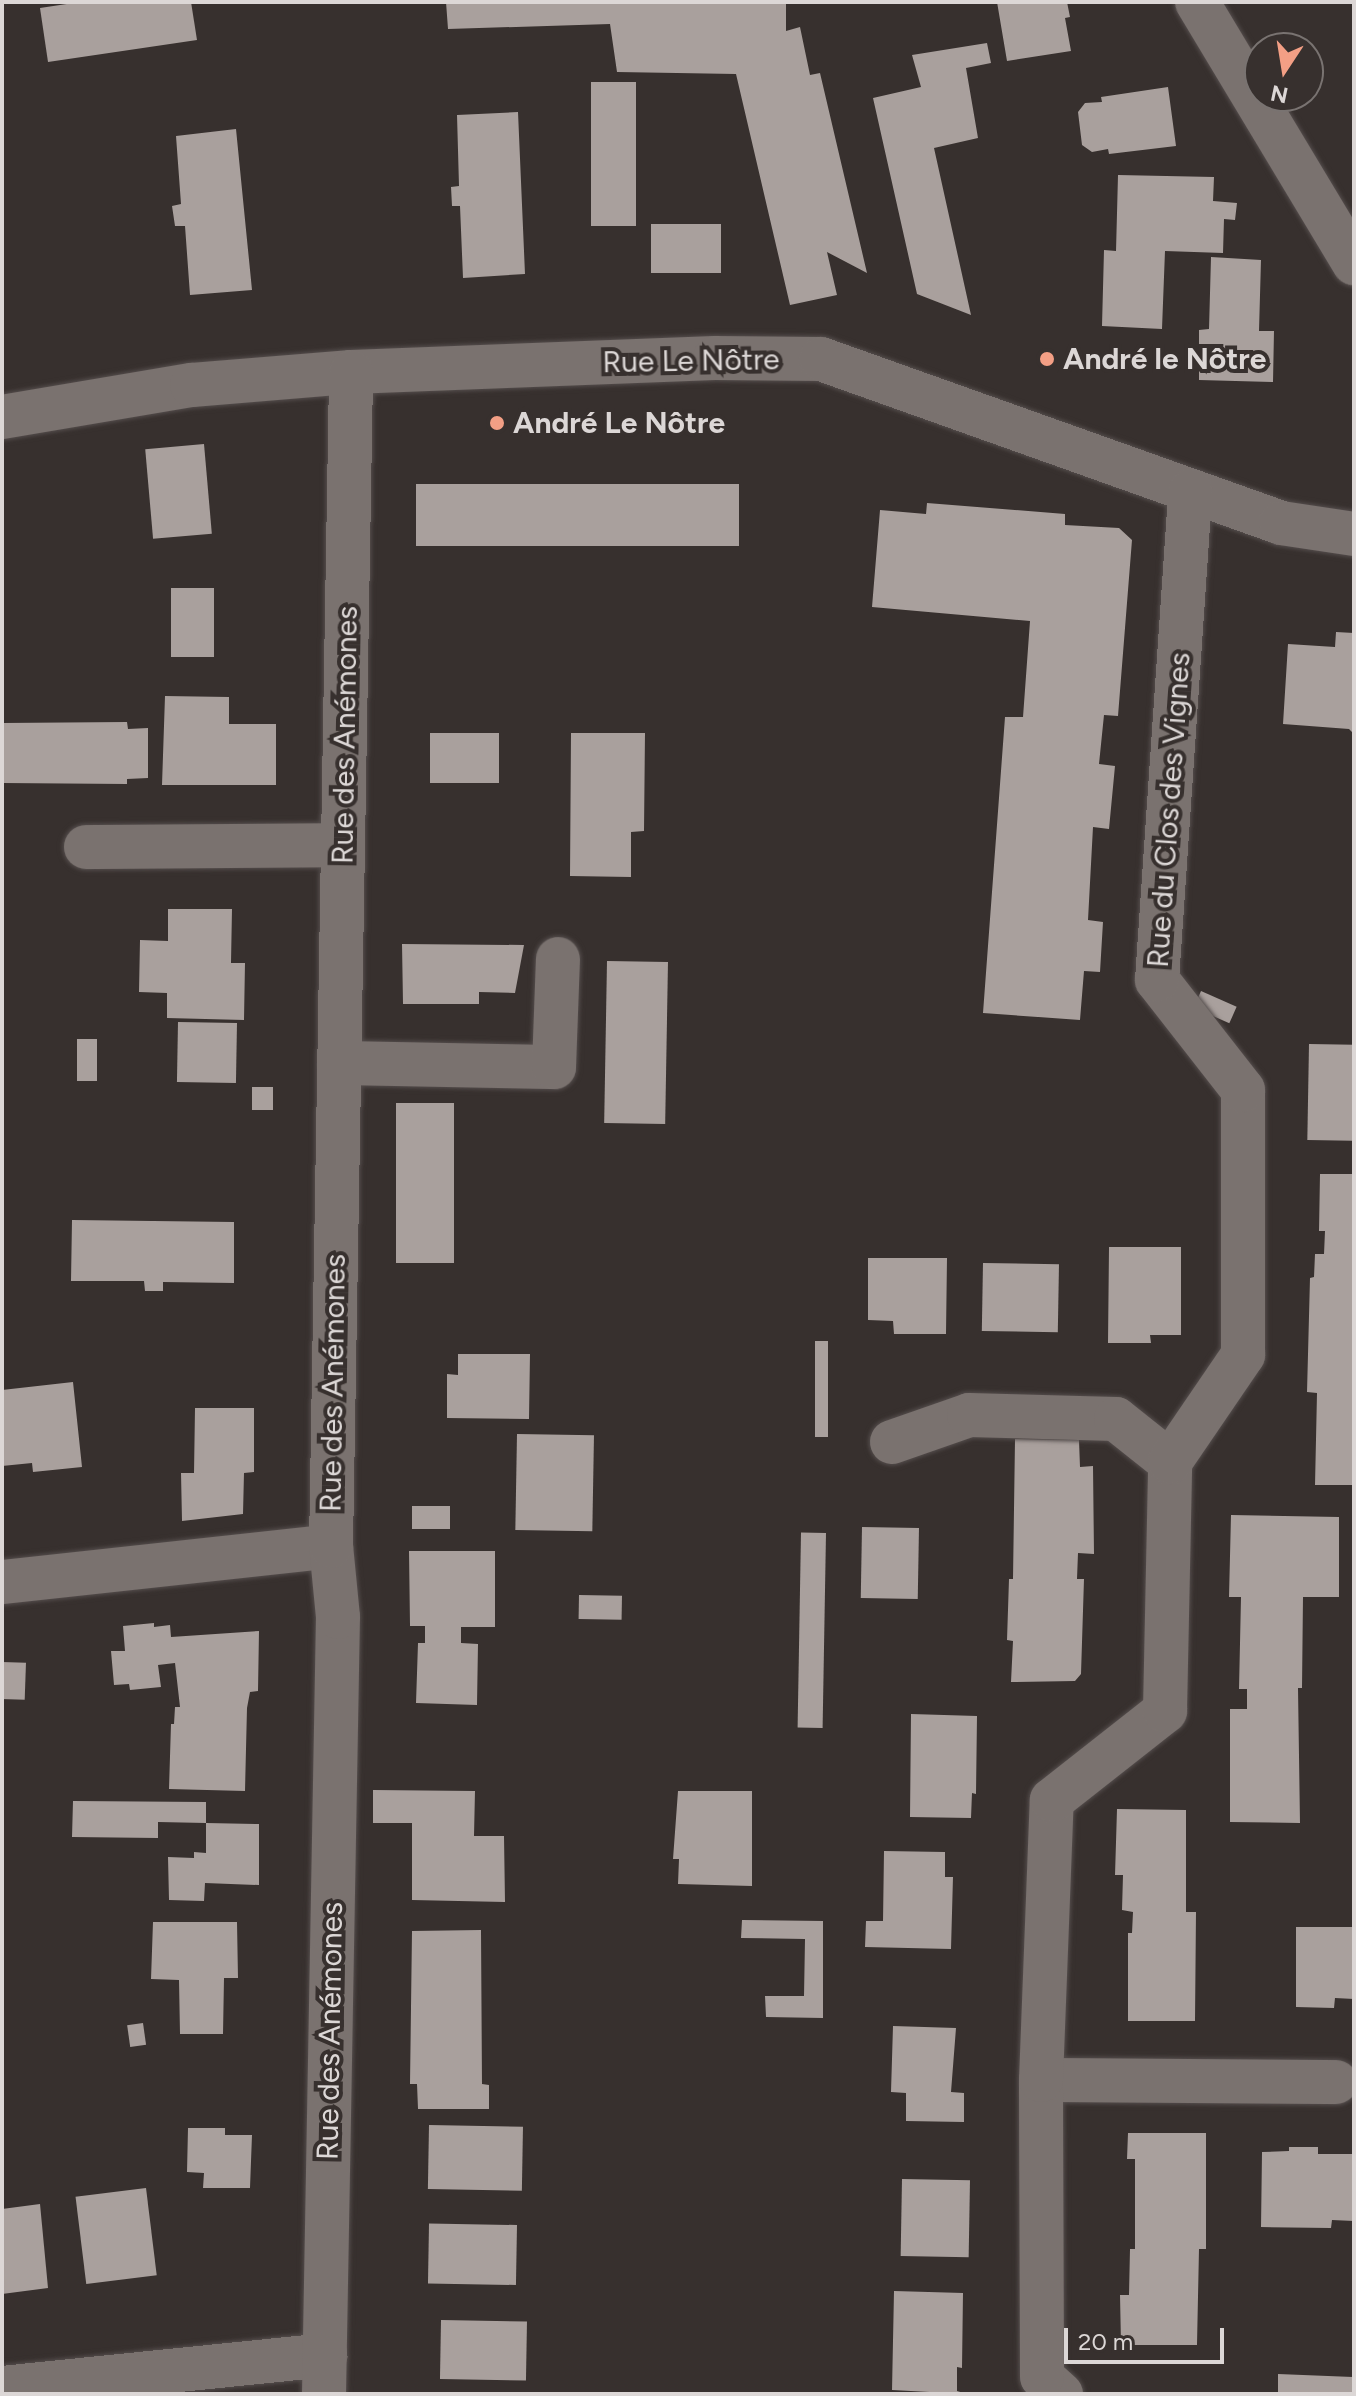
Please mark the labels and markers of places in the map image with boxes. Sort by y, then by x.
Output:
place label: André le Nôtre [1063,341,1266,377]
marker: André le Nôtre [1038,350,1056,368]
place label: André Le Nôtre [513,405,725,441]
marker: André Le Nôtre [488,414,506,432]

